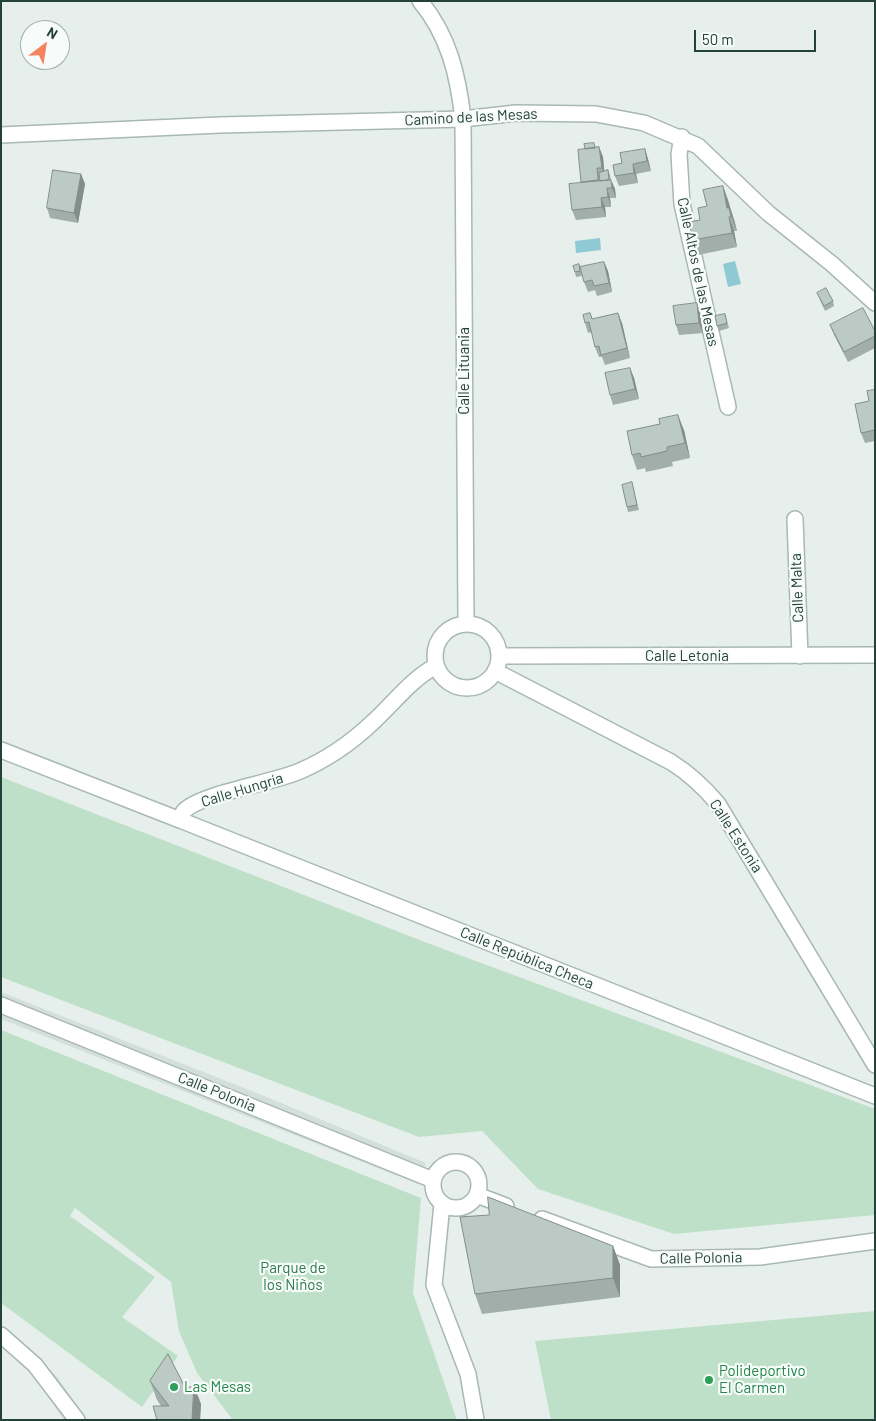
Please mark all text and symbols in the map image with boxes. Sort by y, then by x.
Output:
north arrow [20,20,70,70]
scale bar [696,20,818,52]
text: N [44,23,61,42]
text: 50 m [702,30,734,48]
street label: Camino de las Mesas [404,105,538,129]
street label: Calle Altos de las Mesas [673,196,723,348]
street label: Calle Lituania [455,327,473,415]
street label: Calle Malta [787,553,807,623]
street label: Calle Letonia [645,647,729,665]
street label: Calle Hungría [199,769,285,811]
street label: Calle Estonia [706,796,766,876]
street label: Calle República Checa [458,923,596,993]
street label: Calle Polonia [175,1068,259,1116]
street label: Calle Polonia [660,1248,742,1268]
park label: Parque de los Niños [260,1259,326,1294]
place label: Polideportivo El Carmen [719,1362,806,1397]
marker: Polideportivo El Carmen [703,1374,715,1386]
place label: Las Mesas [184,1378,251,1396]
marker: Las Mesas [168,1381,180,1393]

